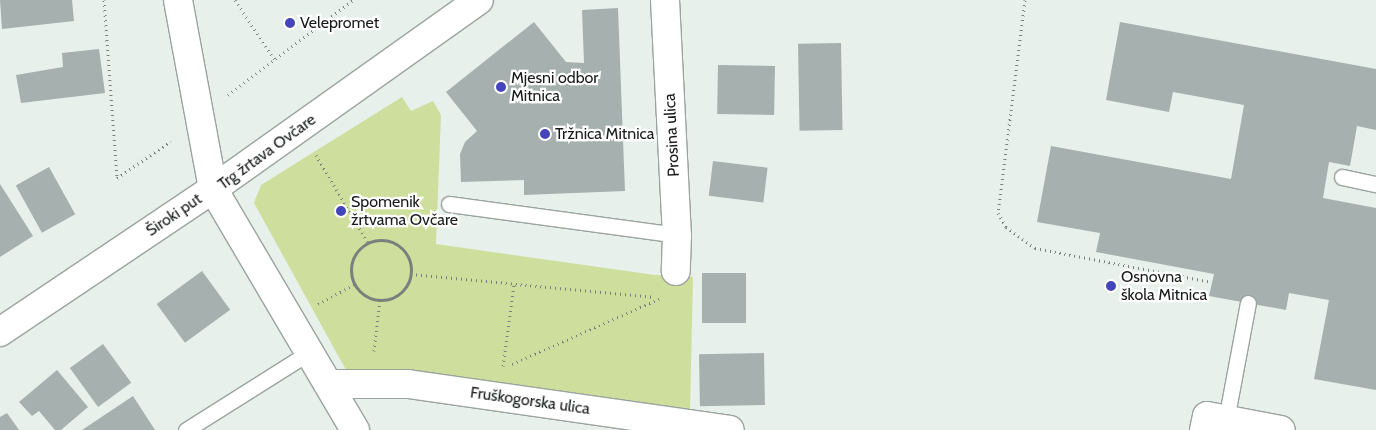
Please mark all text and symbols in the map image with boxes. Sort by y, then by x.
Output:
place label: Velepromet [300,13,379,33]
marker: Velepromet [284,17,296,29]
place label: Mjesni odbor Mitnica [511,68,598,106]
marker: Mjesni odbor Mitnica [495,81,507,93]
street label: Prosina ulica [660,93,684,177]
street label: Trg žrtava Ovčare [214,110,320,194]
place label: Tržnica Mitnica [555,124,654,144]
marker: Tržnica Mitnica [539,128,551,140]
street label: Široki put [142,189,206,241]
place label: Spomenik žrtvama Ovčare [351,192,458,230]
marker: Spomenik žrtvama Ovčare [335,205,347,217]
place label: Osnovna škola Mitnica [1121,267,1207,305]
marker: Osnovna škola Mitnica [1105,280,1117,292]
street label: Fruškogorska ulica [469,383,591,419]

